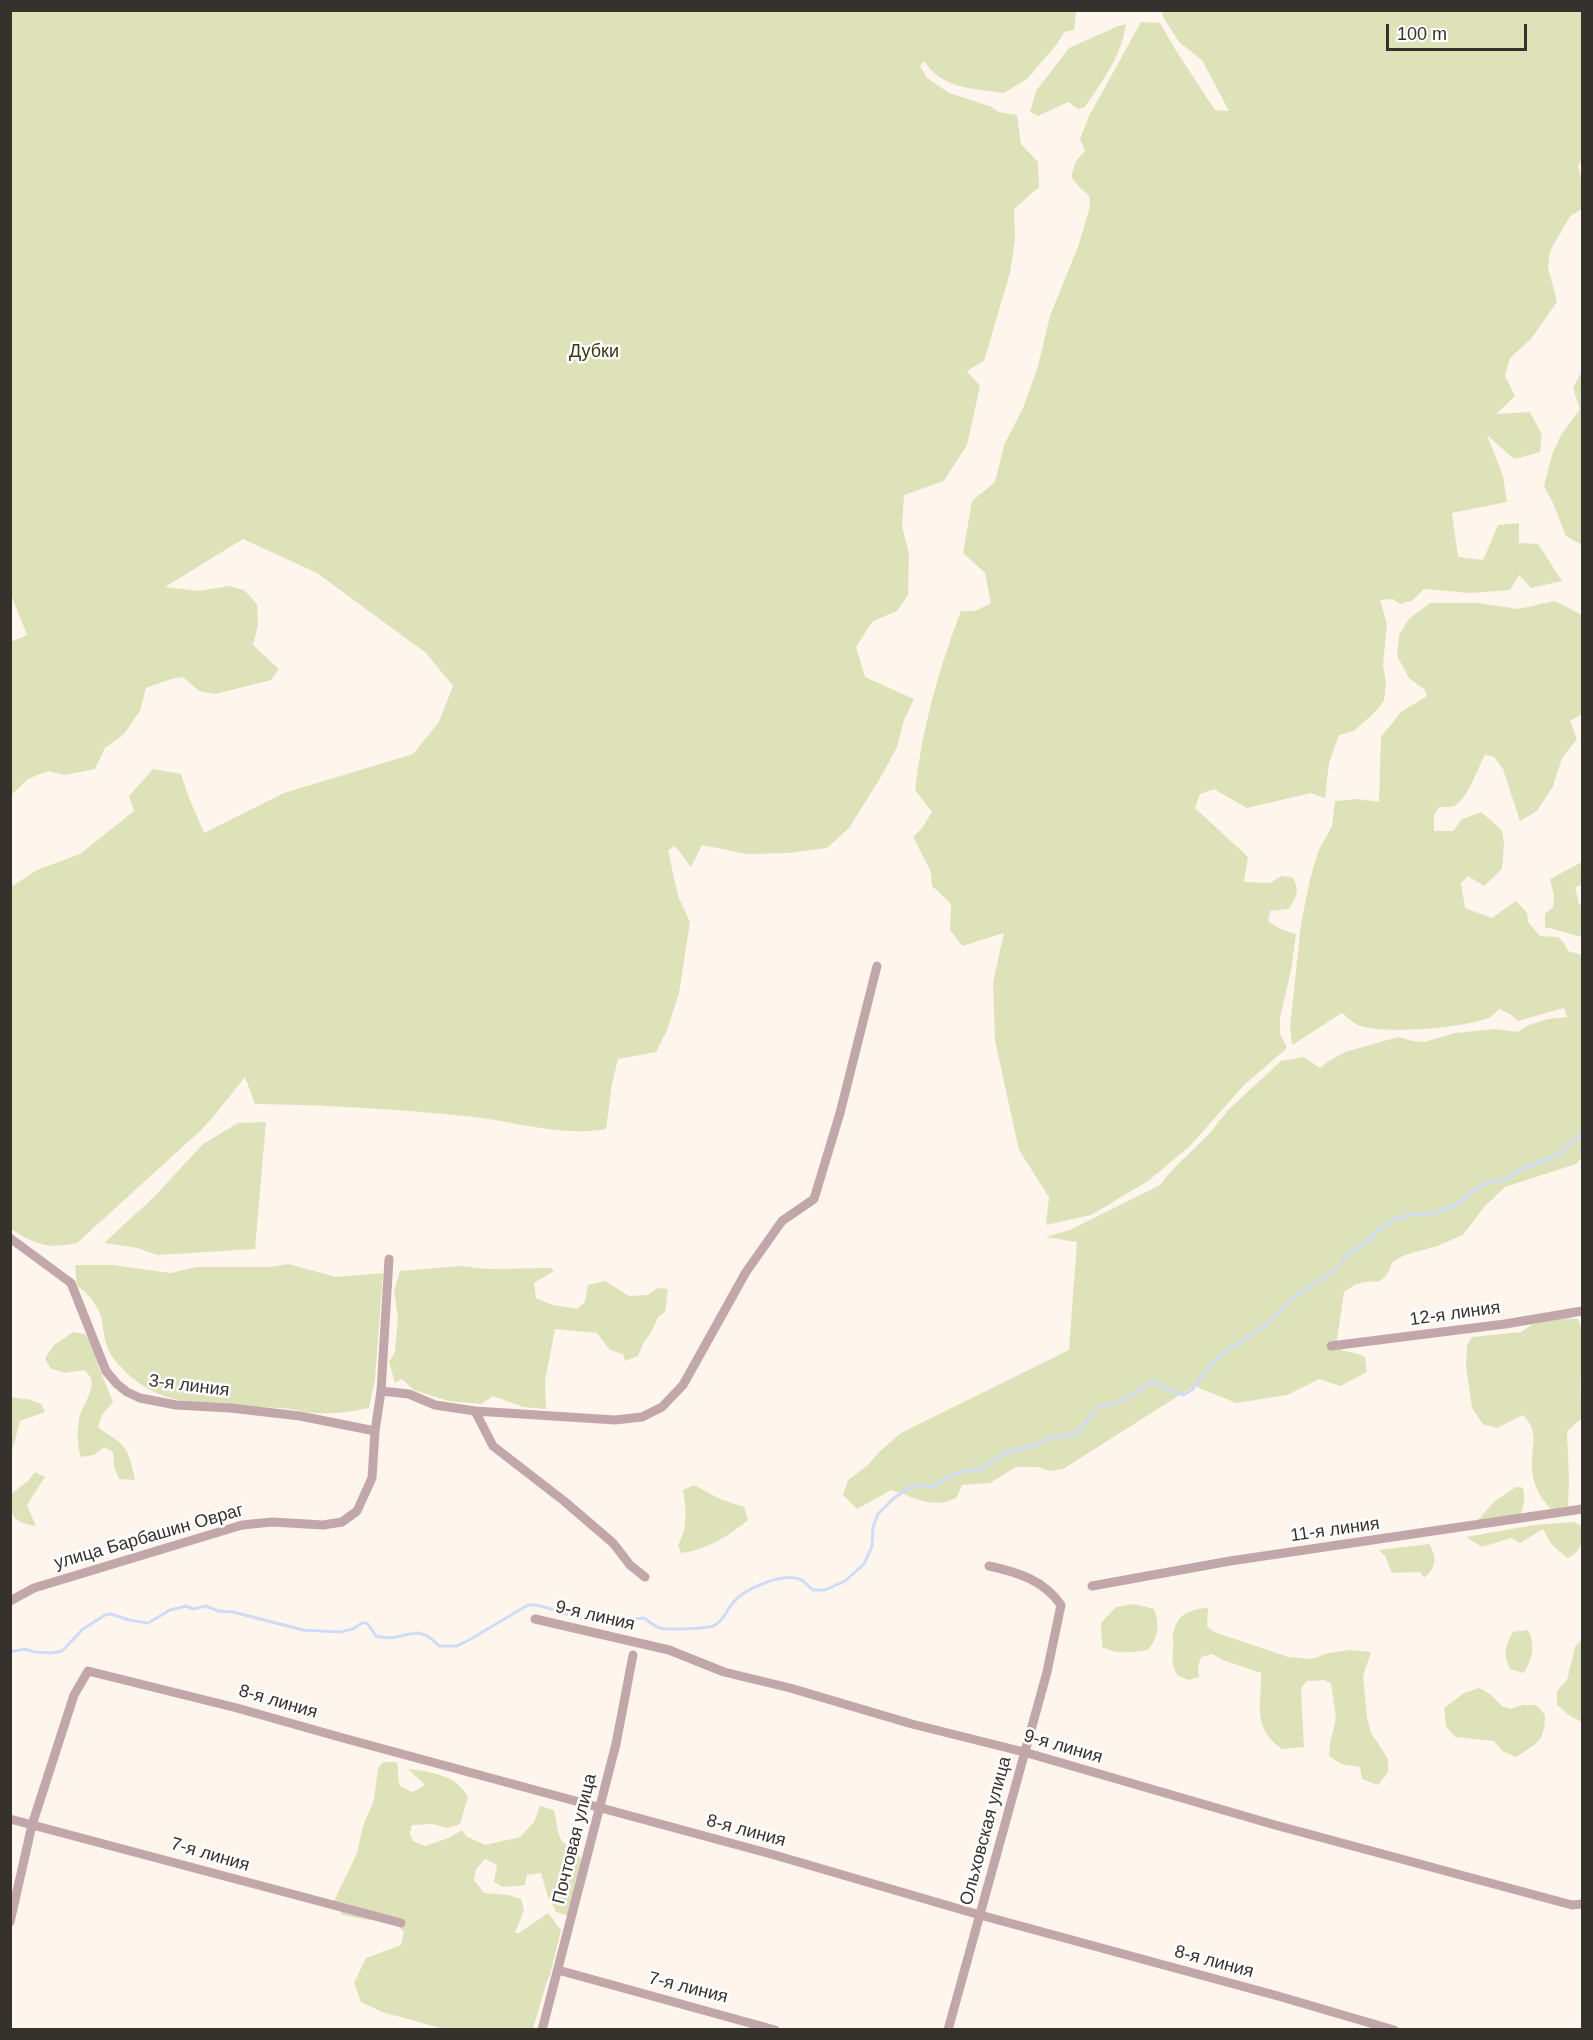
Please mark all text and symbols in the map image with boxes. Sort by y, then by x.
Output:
scale bar [1389,12,1530,50]
text: 100 m [1397,24,1447,44]
park label: Дубки [569,341,619,363]
street label: 12-я линия [1408,1297,1502,1331]
street label: 3-я линия [147,1370,231,1402]
street label: улица Барбашин Овраг [52,1500,246,1574]
street label: 11-я линия [1289,1513,1381,1547]
street label: 9-я линия [553,1596,637,1636]
street label: 8-я линия [236,1680,320,1724]
street label: 9-я линия [1021,1725,1105,1769]
street label: Ольховская улица [956,1754,1016,1908]
street label: Почтовая улица [548,1772,602,1906]
street label: 8-я линия [704,1810,788,1852]
street label: 7-я линия [168,1833,252,1877]
street label: 8-я линия [1172,1941,1256,1983]
street label: 7-я линия [646,1968,730,2008]

